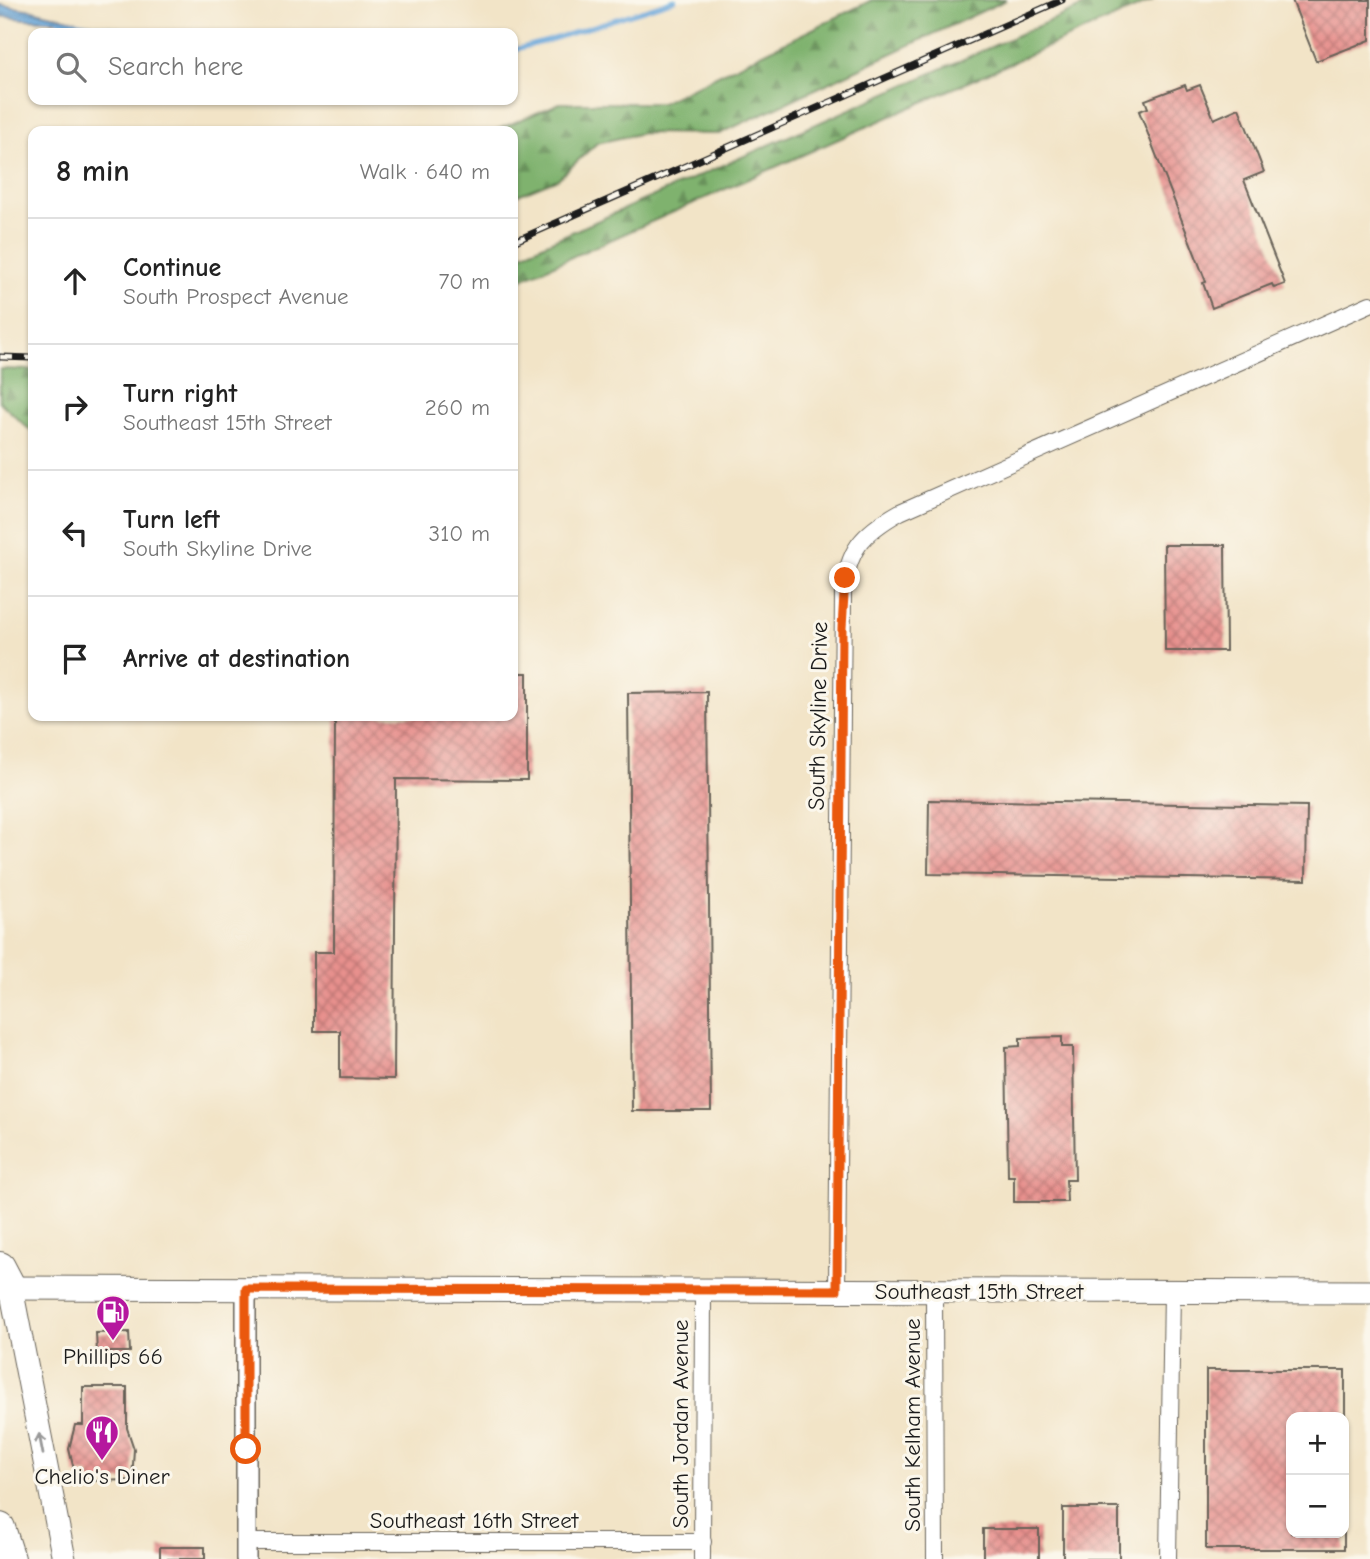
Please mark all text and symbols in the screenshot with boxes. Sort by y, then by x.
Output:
search box [28,28,518,105]
icon: search [52,48,90,86]
text: Search here [108,52,243,82]
text: 8 min [56,154,130,189]
text: Walk · 640 m [360,158,490,185]
text: Continue [123,253,221,283]
icon: ahead [56,262,94,300]
text: 70 m [438,268,490,295]
text: South Prospect Avenue [123,283,349,310]
text: Turn right [123,379,237,409]
icon: right [56,388,94,426]
text: 260 m [425,394,490,421]
text: Southeast 15th Street [123,409,332,436]
text: Turn left [123,505,220,535]
icon: left [56,514,94,552]
text: 310 m [429,520,490,547]
text: South Skyline Drive [123,535,312,562]
route end [829,562,860,593]
street label: South Skyline Drive [803,621,833,811]
icon: arrive [56,640,94,678]
text: Arrive at destination [123,644,350,674]
street label: Southeast 15th Street [875,1278,1085,1305]
fuel station icon: Phillips 66 [94,1293,132,1342]
street label: South Kelham Avenue [899,1318,926,1532]
street label: South Jordan Avenue [667,1320,694,1528]
place label: Phillips 66 [63,1343,163,1370]
map controls [1286,1412,1349,1538]
button: + [1286,1412,1349,1475]
restaurant icon: Chelio's Diner [83,1413,121,1462]
one-way arrow [33,1433,47,1456]
route start [230,1433,261,1464]
place label: Chelio's Diner [34,1463,170,1490]
button: − [1286,1475,1349,1538]
street label: Southeast 16th Street [370,1507,580,1534]

